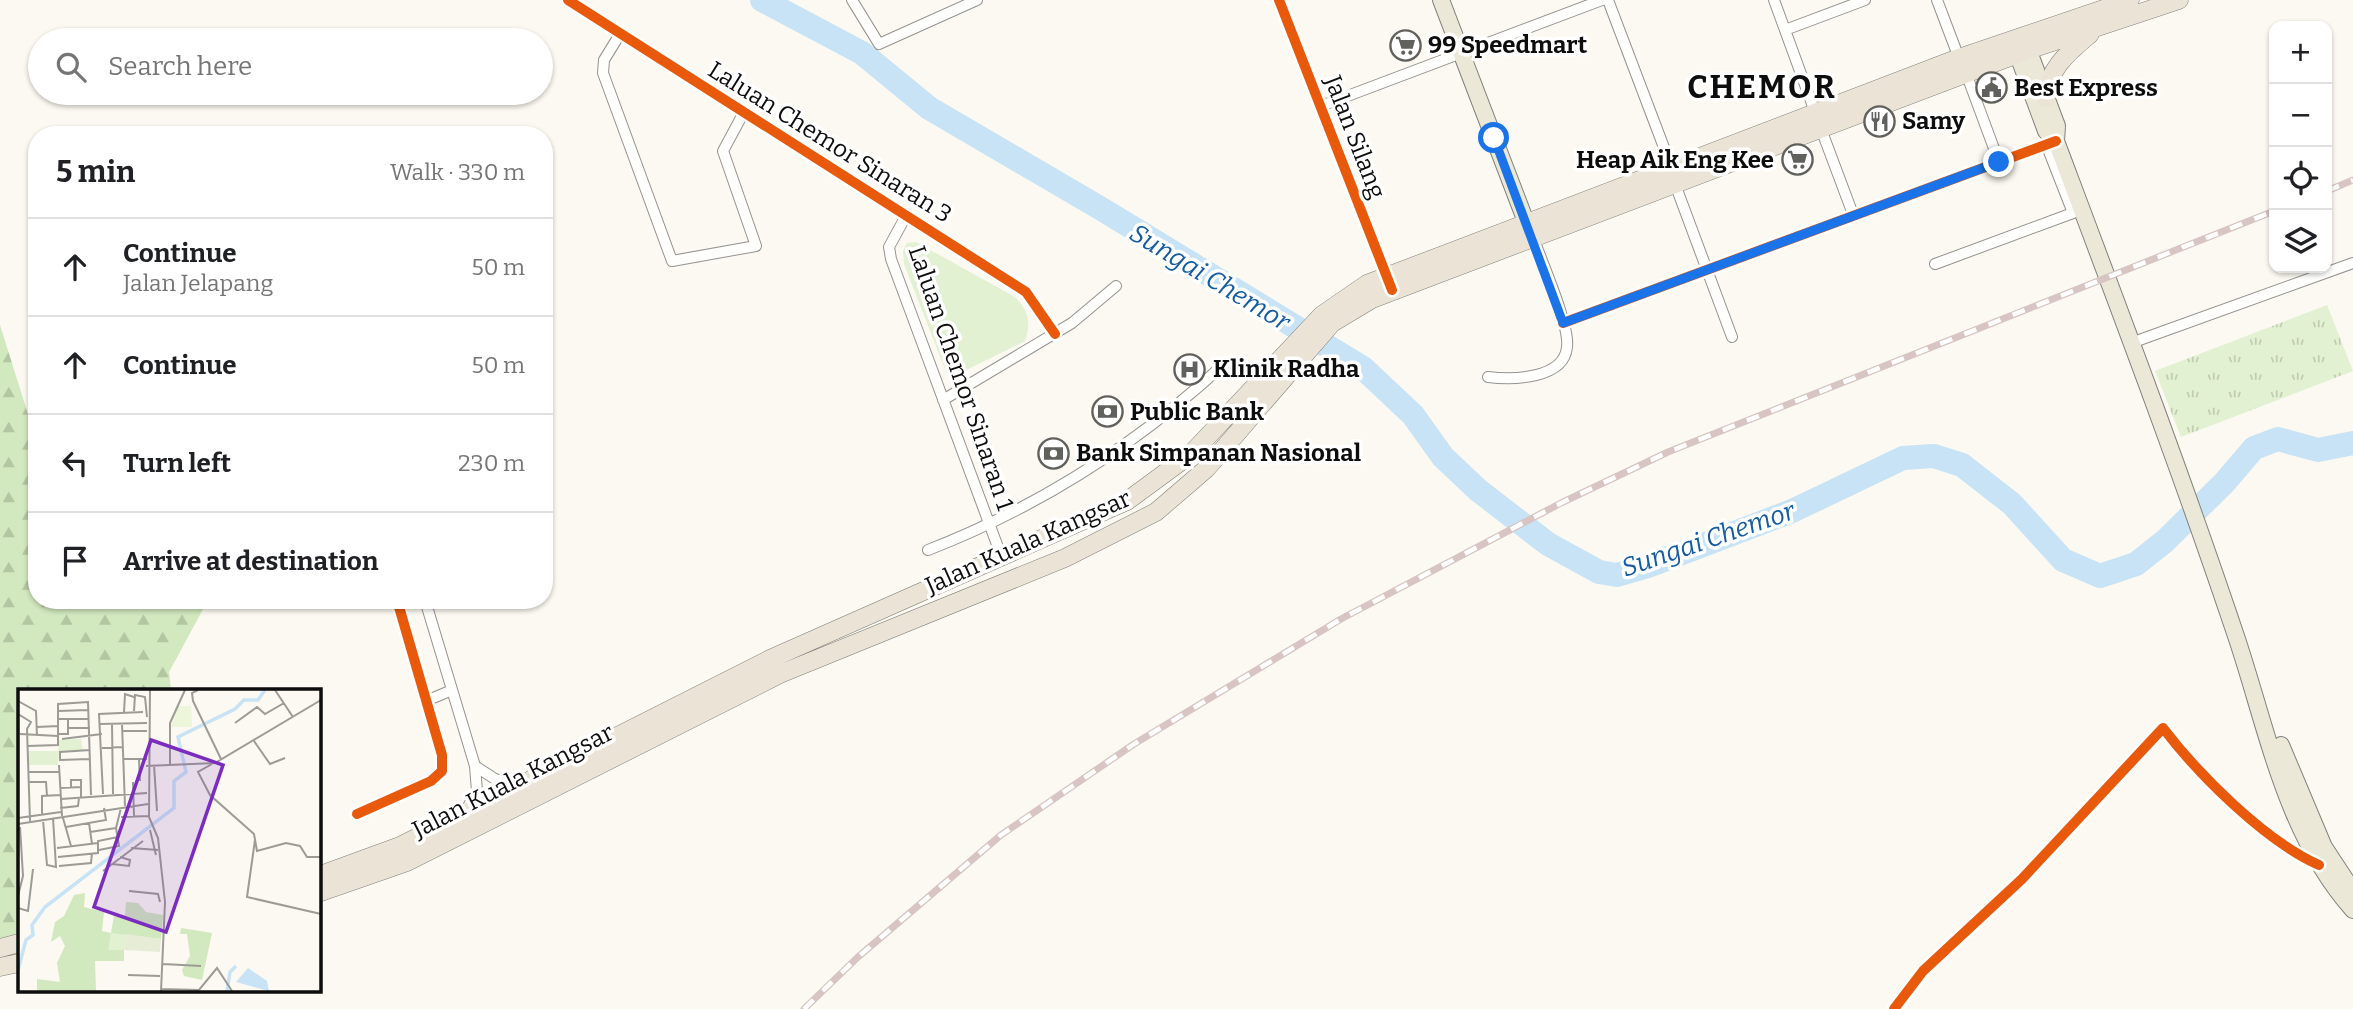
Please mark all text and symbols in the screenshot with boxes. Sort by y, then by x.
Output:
map controls [2269,21,2332,273]
button: + [2269,21,2332,84]
search box [28,28,553,105]
supermarket icon: 99 Speedmart [1388,28,1422,62]
place label: 99 Speedmart [1428,31,1588,59]
icon: search [52,48,90,86]
text: Search here [108,51,252,82]
street label: Laluan Chemor Sinaran 3 [703,55,957,229]
district label: CHEMOR [1687,68,1837,106]
street label: Jalan Silang [1318,71,1391,202]
public building icon: Best Express [1974,71,2008,105]
place label: Best Express [2014,74,2158,102]
button: − [2269,84,2332,147]
restaurant icon: Samy [1862,104,1896,138]
place label: Samy [1902,107,1966,135]
route start [1478,122,1509,153]
supermarket icon: Heap Aik Eng Kee [1780,143,1814,177]
place label: Heap Aik Eng Kee [1576,146,1774,174]
route end [1983,146,2014,177]
button: locate [2269,147,2332,210]
text: 5 min [56,154,135,190]
text: Walk · 330 m [390,158,525,186]
button: layers [2269,210,2332,273]
water label: Sungai Chemor [1124,218,1297,338]
text: Continue [123,238,237,269]
street label: Laluan Chemor Sinaran 1 [903,242,1020,514]
icon: ahead [56,248,94,286]
text: 50 m [471,253,525,281]
text: Jalan Jelapang [123,269,273,297]
icon: ahead [56,346,94,384]
text: Continue [123,350,237,381]
text: 50 m [471,351,525,379]
hospital icon: Klinik Radha [1173,352,1207,386]
place label: Klinik Radha [1213,355,1360,383]
bank icon: Public Bank [1090,395,1124,429]
place label: Public Bank [1130,398,1265,426]
bank icon: Bank Simpanan Nasional [1036,436,1070,470]
place label: Bank Simpanan Nasional [1076,439,1362,467]
icon: left [56,444,94,482]
text: Turn left [123,448,231,479]
text: 230 m [458,449,525,477]
street label: Jalan Kuala Kangsar [920,484,1135,600]
water label: Sungai Chemor [1617,495,1800,584]
icon: arrive [56,542,94,580]
text: Arrive at destination [123,546,378,577]
inset map [18,689,320,992]
street label: Jalan Kuala Kangsar [407,718,618,844]

